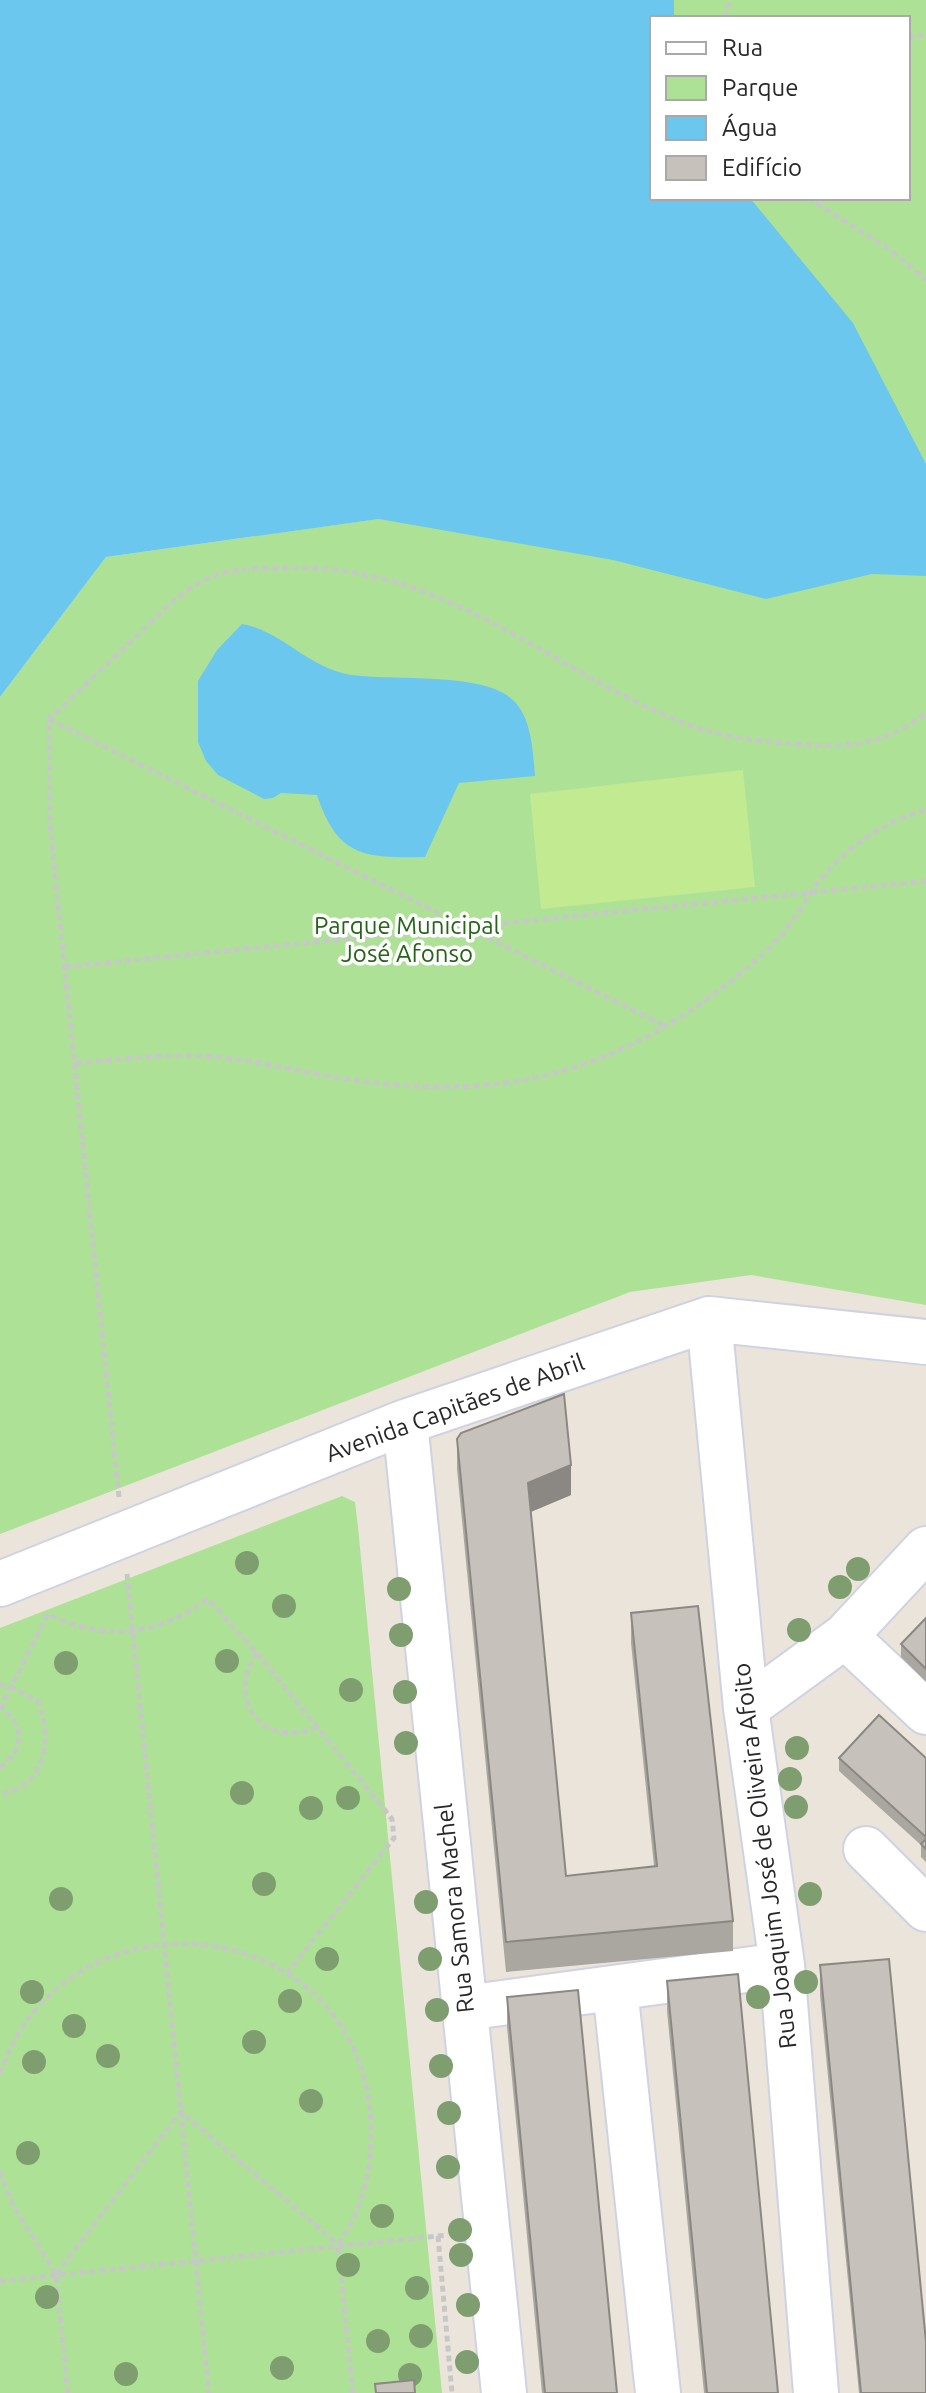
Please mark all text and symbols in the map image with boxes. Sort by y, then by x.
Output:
legend [650,16,910,200]
text: Rua [722,34,763,61]
text: Parque [722,74,799,101]
text: Água [722,113,777,141]
text: Edifício [722,154,802,181]
park label: Parque Municipal José Afonso [314,912,500,967]
street label: Avenida Capitães de Abril [322,1348,588,1467]
street label: Rua Joaquim José de Oliveira Afoito [727,1662,802,2051]
street label: Rua Samora Machel [430,1802,479,2014]

